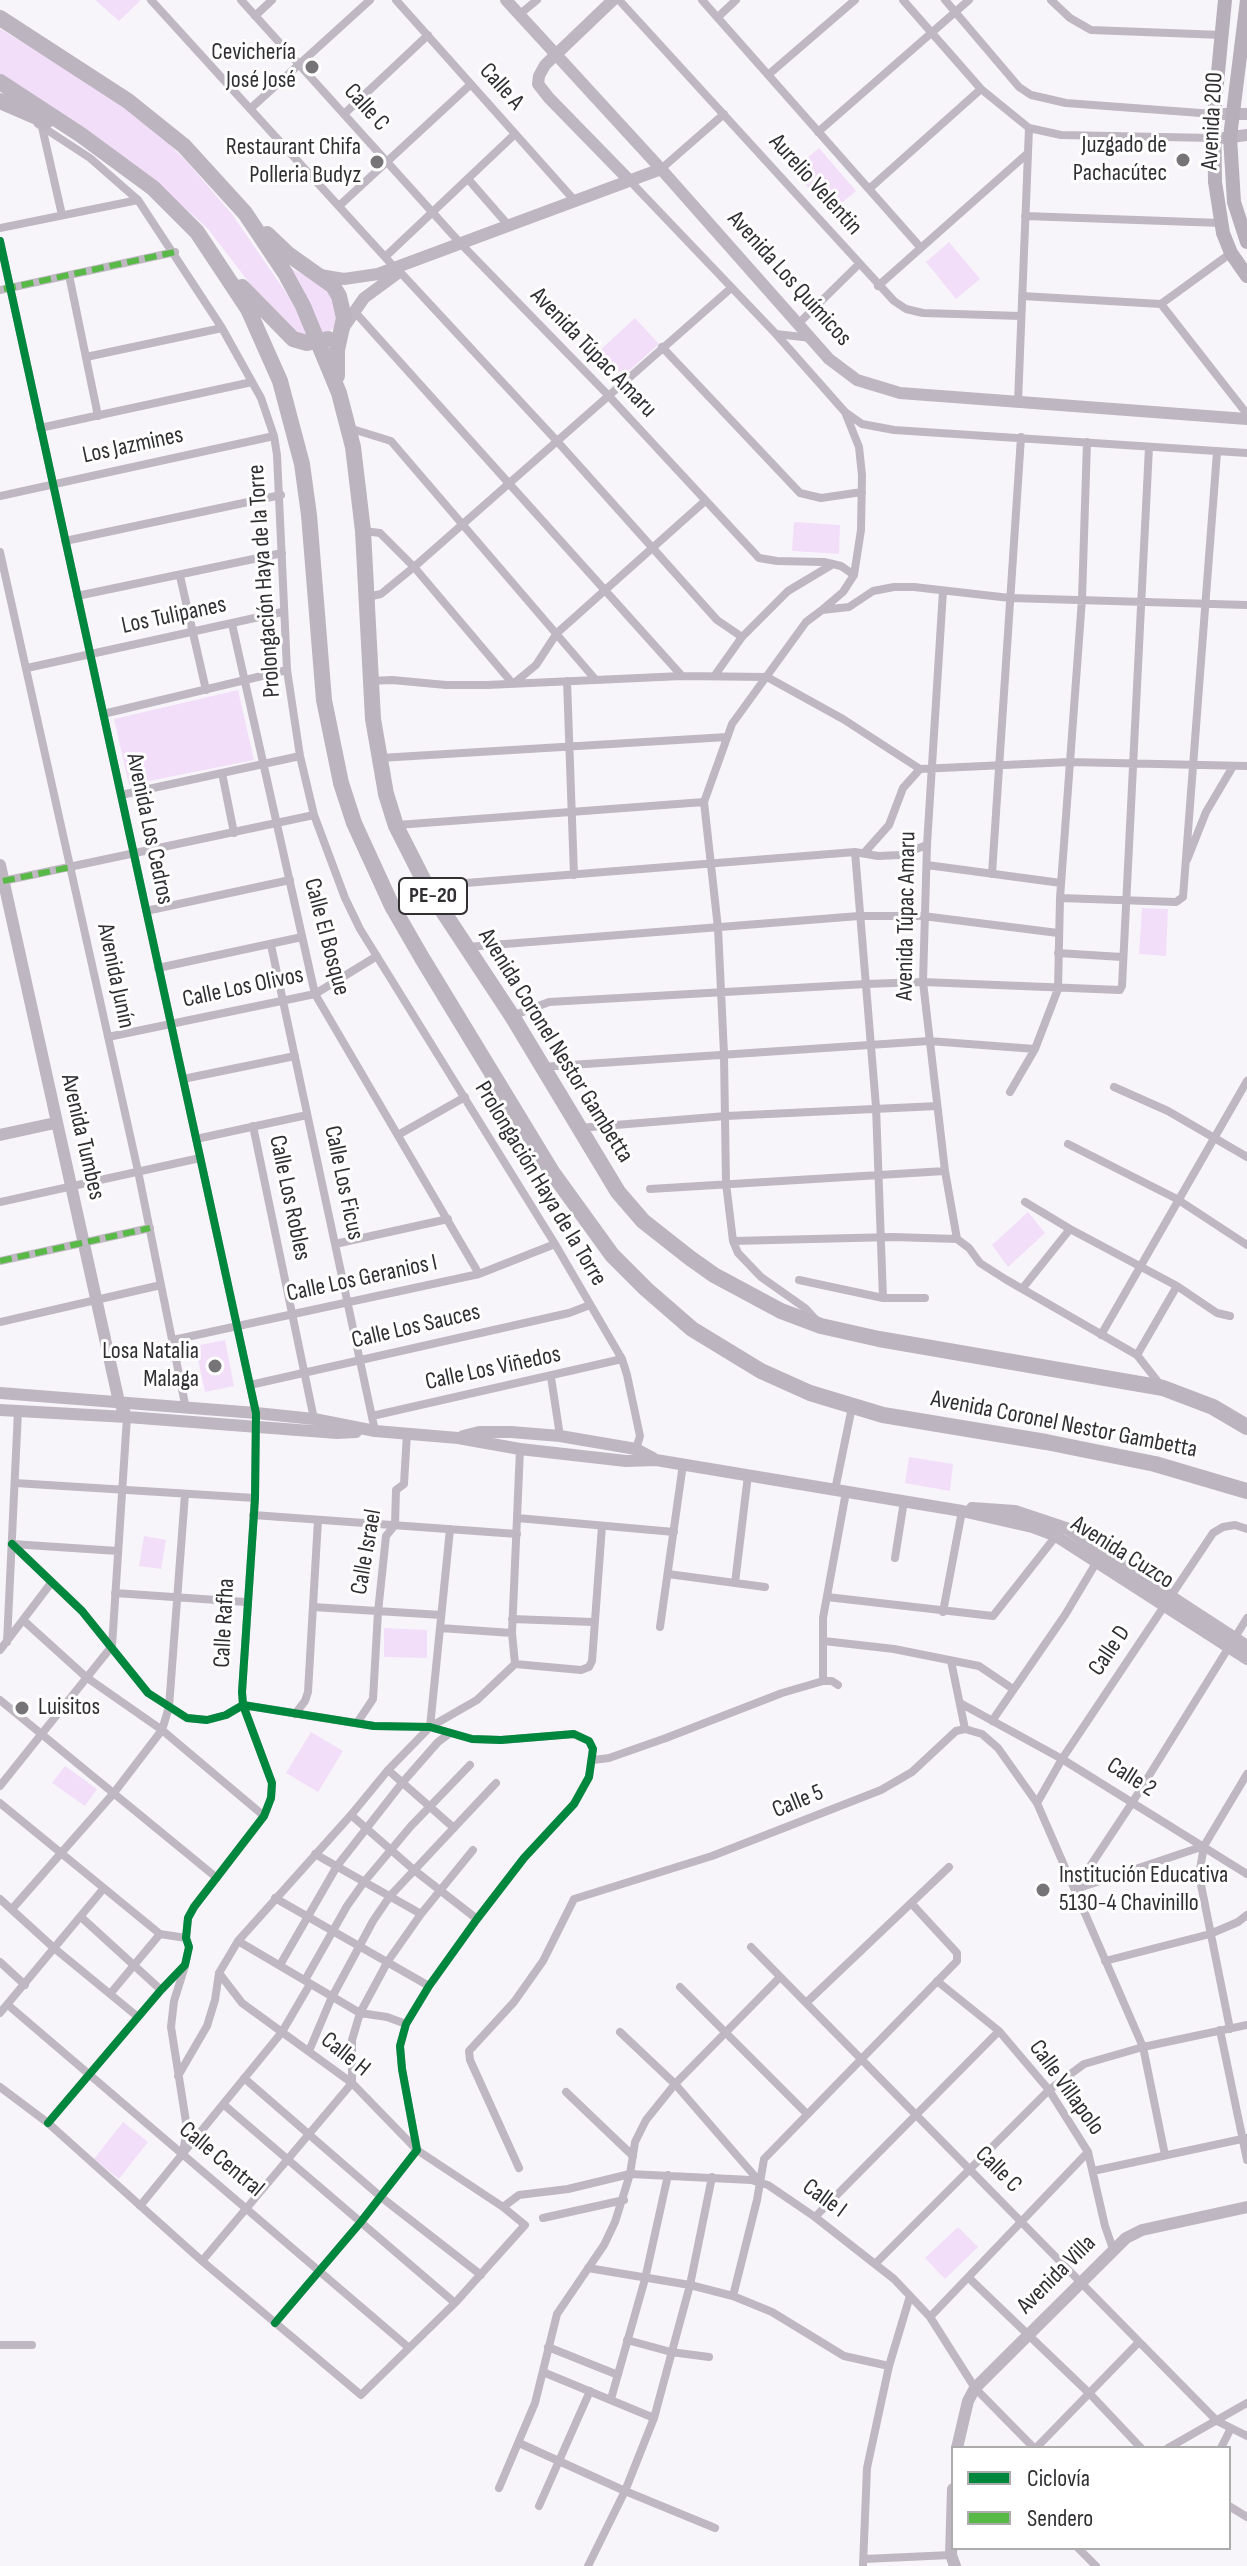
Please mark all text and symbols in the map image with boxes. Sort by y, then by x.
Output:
place label: Cevichería José José [211,39,296,95]
marker: Cevichería José José [303,58,321,76]
street label: Calle A [473,58,529,116]
street label: Avenida 200 [1196,71,1230,171]
street label: Calle C [337,78,395,138]
street label: Aurelio Velentin [762,129,868,241]
place label: Juzgado de Pachacútec [1073,132,1167,188]
place label: Restaurant Chifa Polleria Budyz [226,134,361,190]
marker: Juzgado de Pachacútec [1174,151,1192,169]
marker: Restaurant Chifa Polleria Budyz [368,153,386,171]
street label: Avenida Los Químicos [721,206,857,352]
street label: Avenida Túpac Amaru [524,282,662,424]
street label: Los Jazmines [80,421,186,471]
street label: Prolongación Haya de la Torre [242,464,288,698]
street label: Los Tulipanes [119,591,229,641]
street label: Avenida Los Cedros [119,751,179,907]
street label: Avenida Túpac Amaru [891,831,923,1001]
street label: Calle El Bosque [297,875,355,999]
road number: PE-20 [399,878,467,914]
street label: Avenida Junín [90,921,140,1031]
street label: Avenida Coronel Nestor Gambetta [471,924,639,1168]
street label: Calle Los Olivos [180,961,306,1015]
street label: Avenida Tumbes [54,1071,110,1203]
street label: Prolongación Haya de la Torre [468,1077,612,1291]
street label: Calle Los Ficus [317,1123,369,1243]
street label: Calle Los Robles [262,1133,316,1263]
street label: Calle Los Geranios I [284,1249,440,1309]
street label: Calle Los Sauces [349,1298,483,1356]
place label: Losa Natalia Malaga [102,1338,199,1394]
street label: Calle Los Viñedos [423,1341,563,1397]
marker: Losa Natalia Malaga [206,1357,224,1375]
street label: Avenida Coronel Nestor Gambetta [928,1385,1200,1465]
street label: Calle Israel [345,1507,389,1597]
street label: Avenida Cuzco [1065,1510,1179,1596]
street label: Calle Rafha [208,1578,242,1668]
street label: Calle D [1083,1620,1137,1682]
place label: Luisitos [38,1694,100,1722]
marker: Luisitos [13,1699,31,1717]
street label: Calle 2 [1101,1752,1161,1804]
street label: Calle 5 [768,1779,828,1825]
place label: Institución Educativa 5130-4 Chavinillo [1059,1862,1228,1918]
marker: Institución Educativa 5130-4 Chavinillo [1034,1881,1052,1899]
street label: Calle H [315,2026,375,2084]
street label: Calle Villapolo [1022,2035,1110,2141]
street label: Calle Central [173,2116,269,2204]
street label: Calle C [969,2141,1027,2199]
street label: Calle I [796,2173,852,2225]
street label: Avenida Villa [1011,2229,1103,2321]
legend [951,2446,1231,2550]
text: Ciclovía [1027,2464,1090,2493]
text: Sendero [1027,2504,1093,2533]

